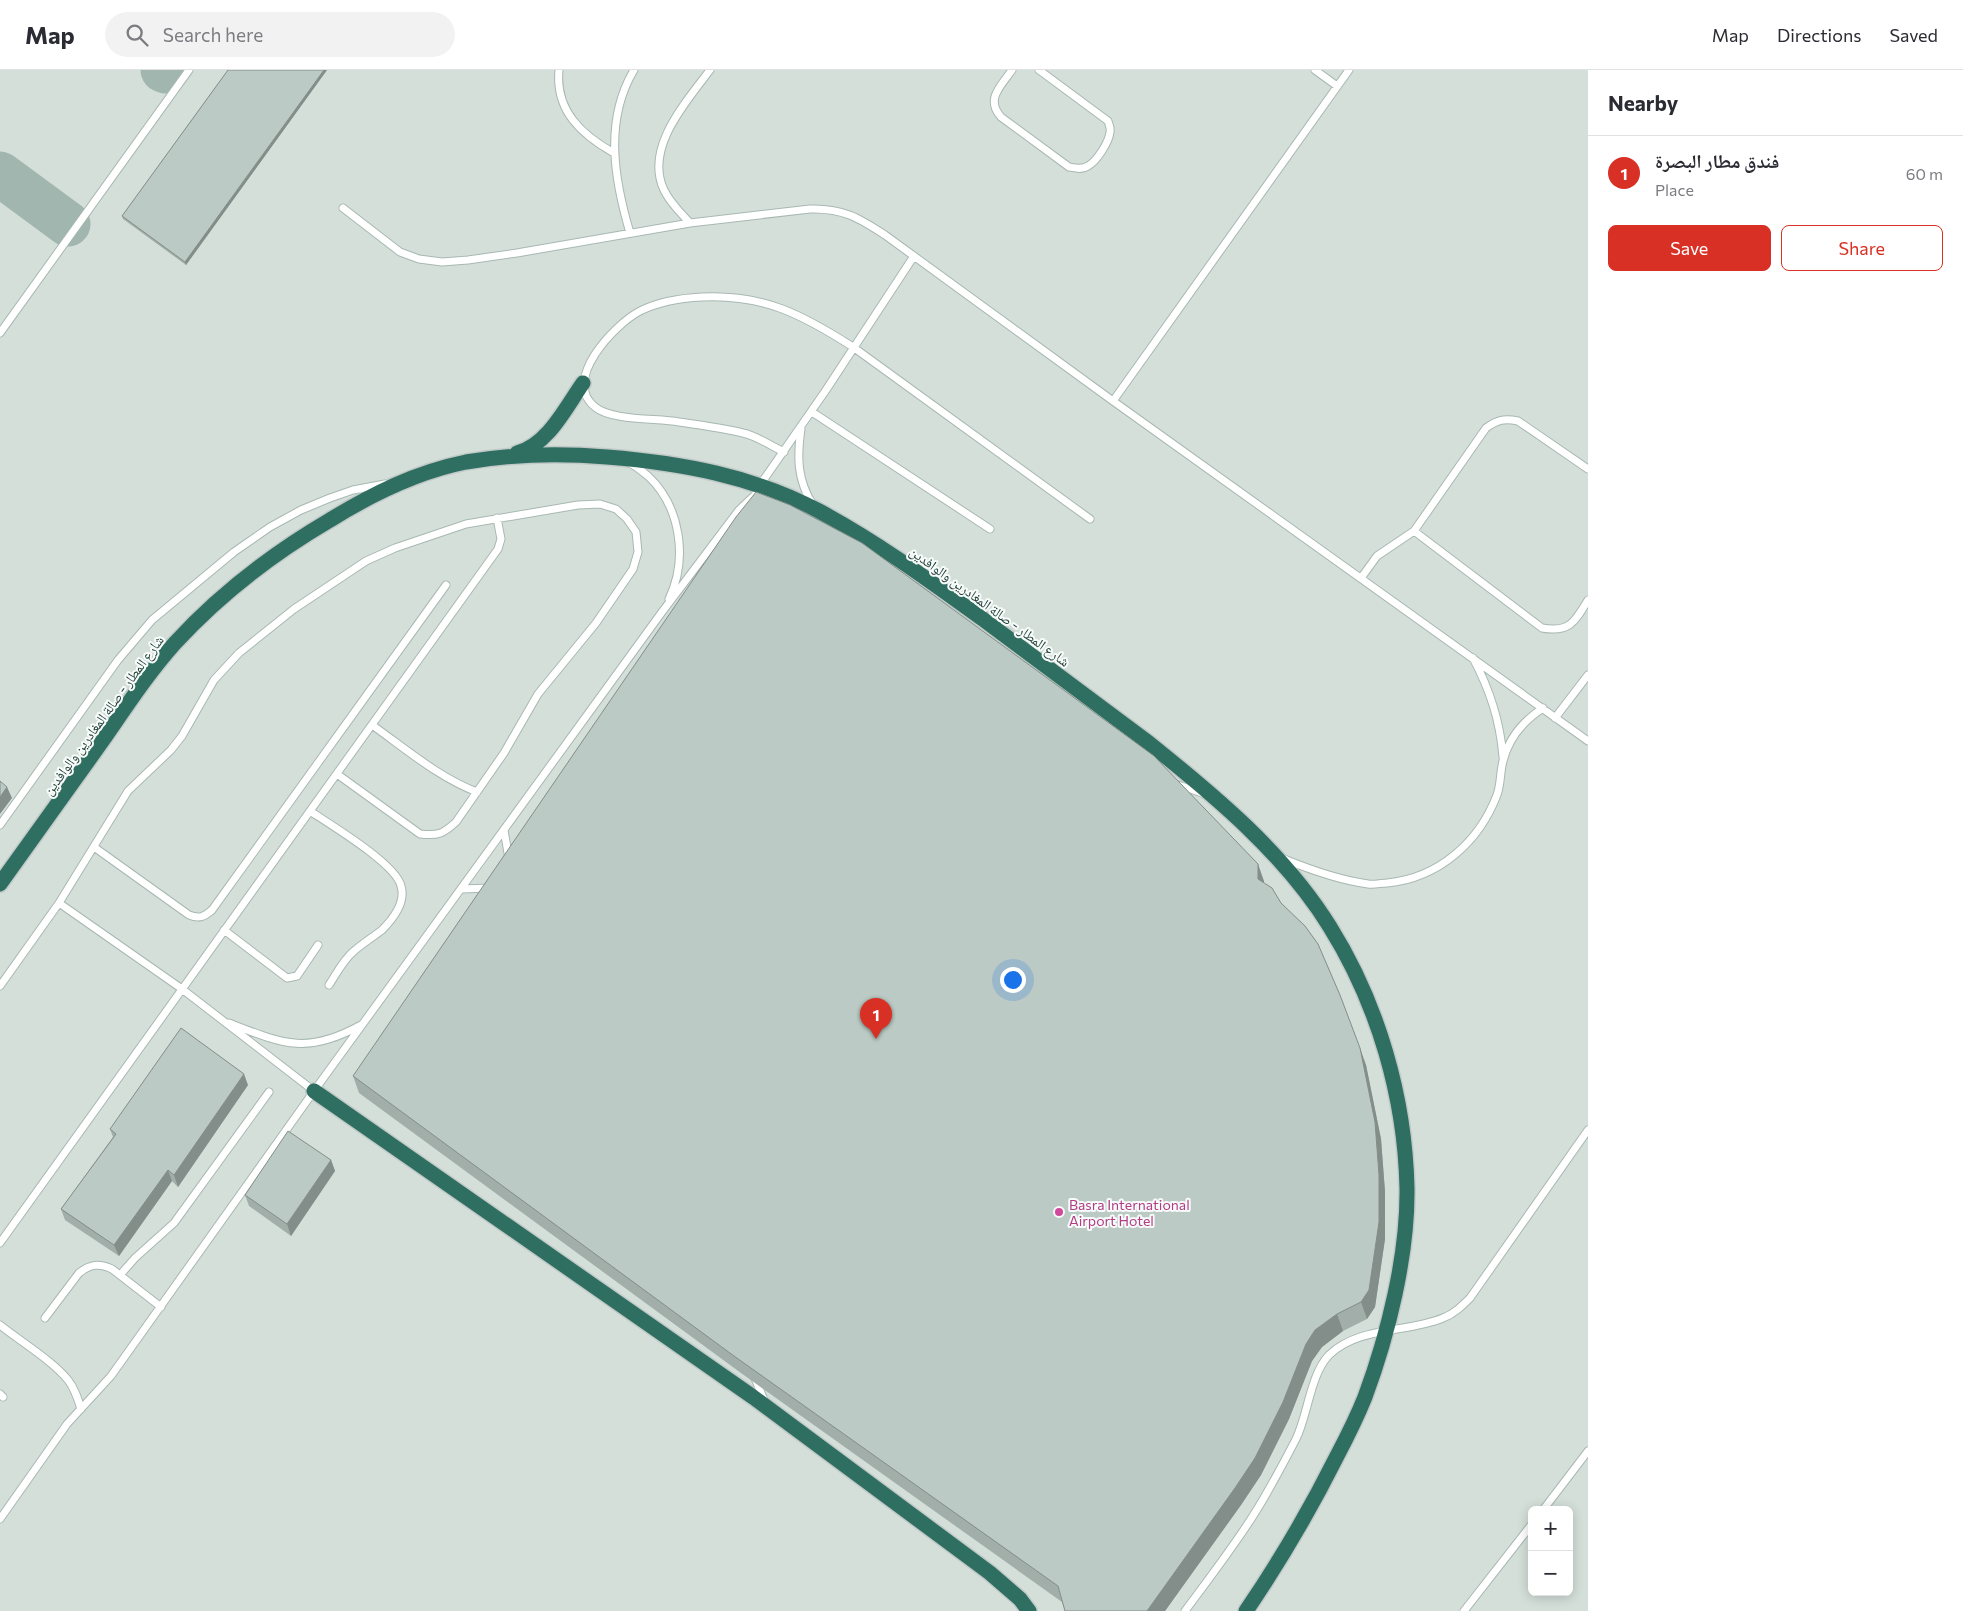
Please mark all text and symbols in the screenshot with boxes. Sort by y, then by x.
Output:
search box [105,12,455,57]
text: Map [25,20,75,49]
icon: search [123,21,151,49]
text: Search here [163,23,263,46]
text: Map [1712,24,1749,46]
text: Directions [1777,24,1861,46]
text: Saved [1889,24,1938,46]
text: Nearby [1608,90,1678,115]
text: فندق مطار البصرة [1655,149,1779,172]
text: 1 [1620,164,1628,183]
text: 60 m [1906,164,1943,183]
text: Place [1655,180,1694,199]
button: Save [1608,225,1771,271]
button: Share [1781,225,1943,271]
street label: شارع المطار - صالة المغادرين والوافدين [906,542,1073,671]
street label: شارع المطار - صالة المغادرين والوافدين [39,632,168,799]
your location [1000,967,1026,993]
pin: 1 [860,998,892,1039]
place label: Basra International Airport Hotel [1069,1196,1190,1229]
marker: Basra International Airport Hotel [1053,1206,1065,1218]
map controls [1528,1506,1573,1596]
button: + [1528,1506,1573,1551]
button: − [1528,1551,1573,1596]

